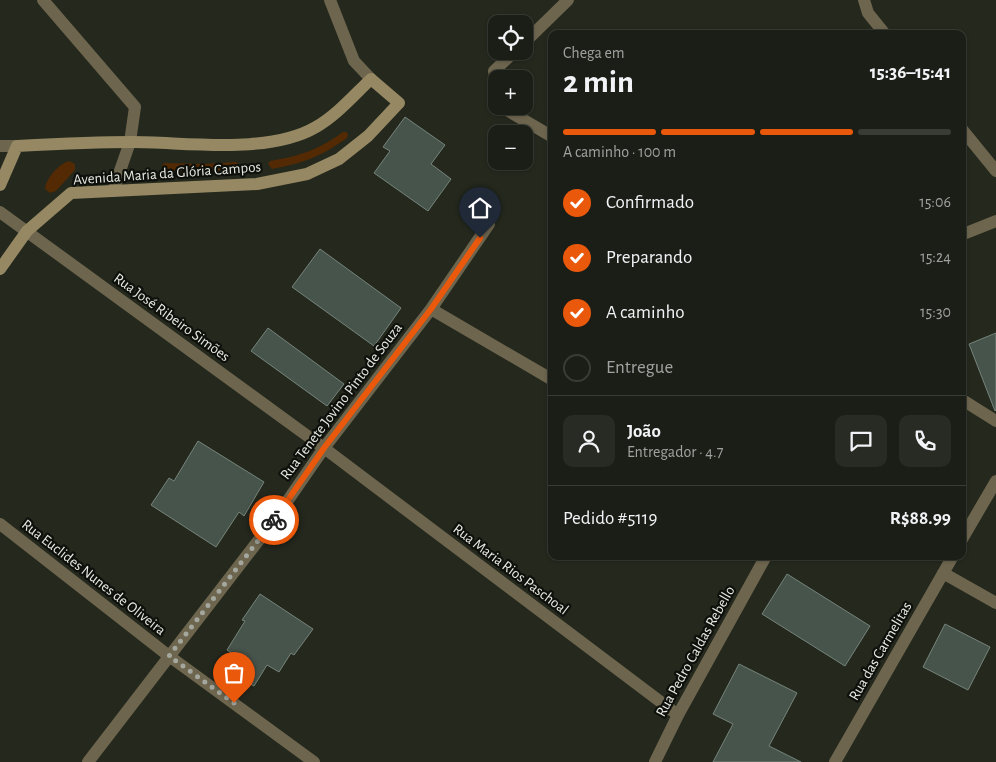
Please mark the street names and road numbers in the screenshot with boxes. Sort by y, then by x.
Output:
street label: Avenida Maria da Glória Campos [73,159,261,188]
street label: Rua José Ribeiro Simões [111,270,232,364]
street label: Rua Tenete Jovino Pinto de Souza [278,320,405,482]
street label: Rua Euclides Nunes de Oliveira [19,517,169,638]
street label: Rua Maria Rios Paschoal [450,521,571,618]
street label: Rua Pedro Caldas Rebello [653,583,738,719]
street label: Rua das Carmelitas [846,600,915,703]

